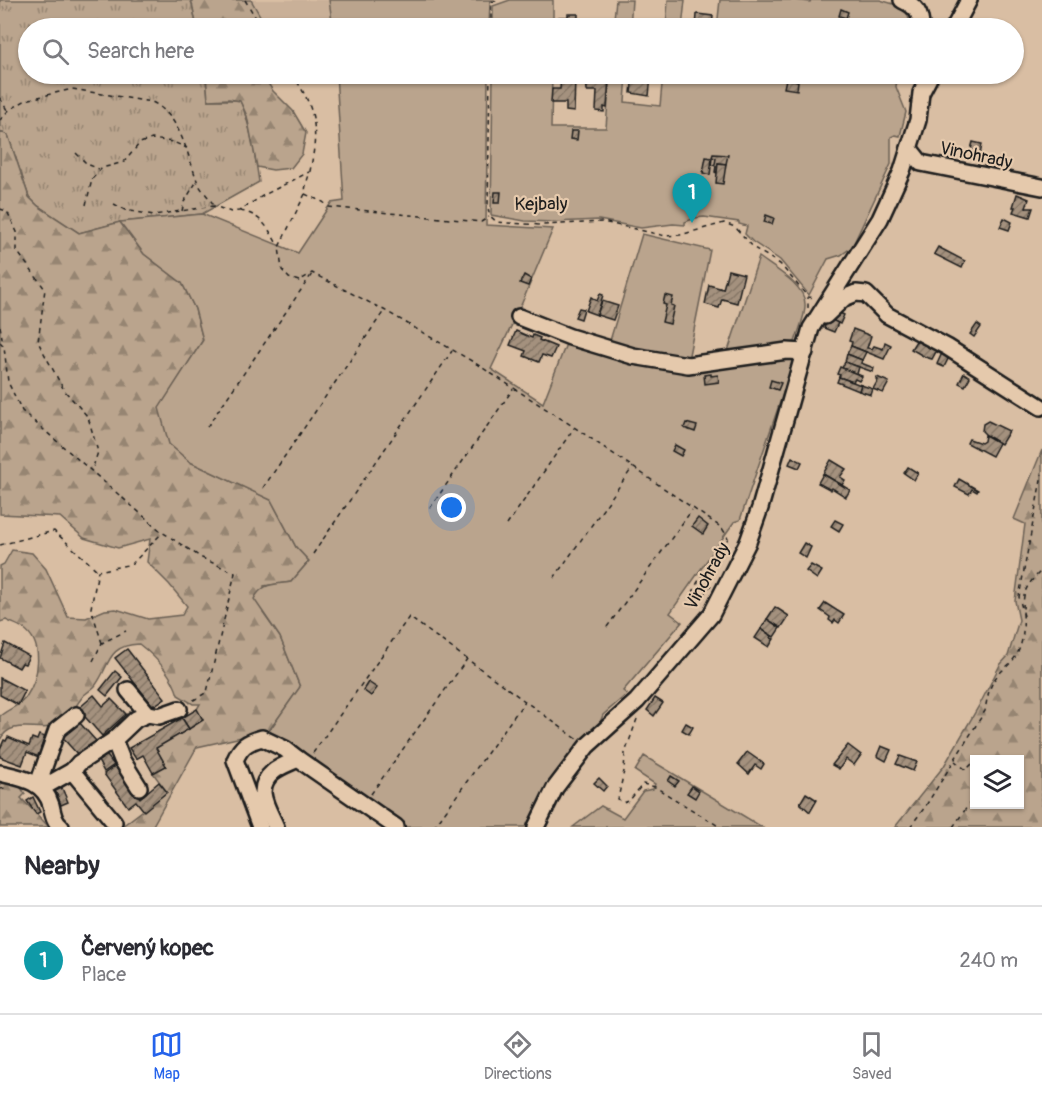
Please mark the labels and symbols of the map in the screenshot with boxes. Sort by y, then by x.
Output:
street label: Vinohrady [937,137,1015,174]
pin: 1 [672,174,712,223]
street label: Kejbaly [514,193,568,216]
your location [437,493,466,522]
street label: Vinohrady [680,538,736,614]

